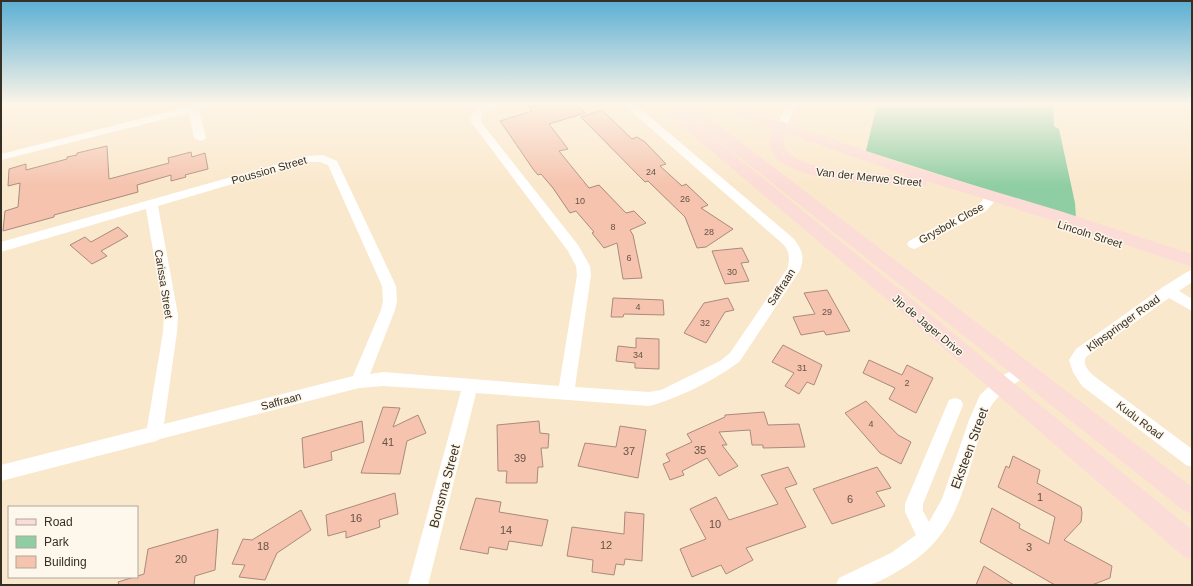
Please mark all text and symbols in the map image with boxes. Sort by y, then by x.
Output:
street label: Poussion Street [230,154,308,186]
street label: Van der Merwe Street [816,165,922,189]
house number: 24 [646,167,656,177]
house number: 26 [680,194,690,204]
house number: 10 [575,196,585,206]
street label: Grysbok Close [917,200,985,246]
street label: Lincoln Street [1056,218,1124,250]
house number: 8 [610,222,616,232]
house number: 28 [704,227,714,237]
street label: Carissa Street [153,249,175,319]
house number: 6 [626,253,632,263]
street label: Saffraan [765,266,797,308]
house number: 30 [727,267,737,277]
street label: Jip de Jager Drive [890,292,966,358]
street label: Klipspringer Road [1084,292,1162,354]
house number: 4 [635,302,641,312]
house number: 29 [822,307,832,317]
house number: 32 [700,318,710,328]
house number: 34 [633,350,643,360]
house number: 31 [797,363,807,373]
house number: 2 [904,378,910,388]
street label: Saffraan [259,390,303,412]
street label: Kudu Road [1114,399,1166,441]
street label: Eksteen Street [948,405,991,491]
house number: 4 [868,419,874,429]
house number: 41 [382,436,394,448]
street label: Bonsma Street [426,442,463,530]
house number: 35 [694,444,706,456]
house number: 37 [623,445,635,457]
house number: 39 [514,452,526,464]
house number: 1 [1037,491,1043,503]
house number: 6 [847,493,853,505]
legend [8,506,138,578]
house number: 16 [350,512,362,524]
text: Road [44,515,73,529]
house number: 10 [709,518,721,530]
house number: 14 [500,524,512,536]
text: Park [44,535,70,549]
house number: 12 [600,539,612,551]
house number: 18 [257,540,269,552]
house number: 3 [1026,541,1032,553]
house number: 20 [175,553,187,565]
text: Building [44,555,87,569]

